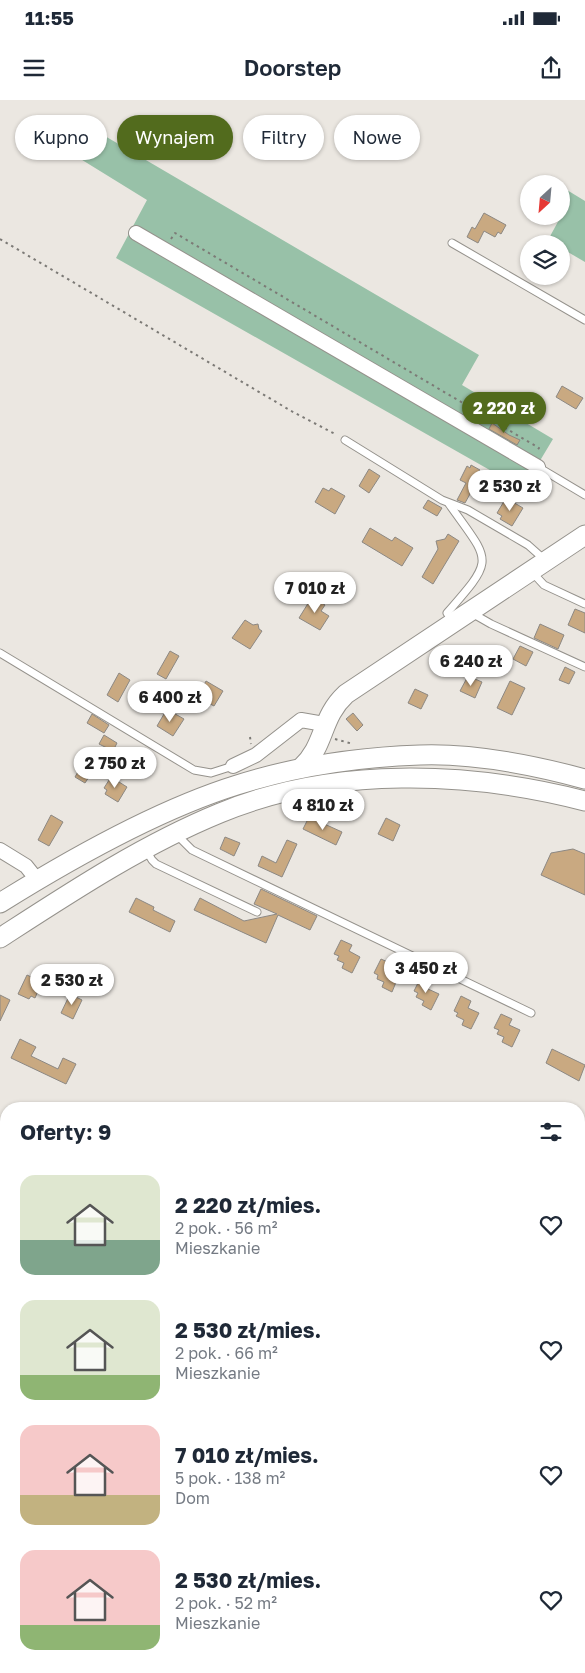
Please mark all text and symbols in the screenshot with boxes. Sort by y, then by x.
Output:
text: 11:55 [25,6,74,29]
icon: menu [20,54,48,82]
text: Doorstep [244,54,341,81]
icon: share [537,54,565,82]
chip: Kupno [15,115,107,160]
chip: Wynajem [117,115,233,160]
chip: Filtry [243,115,324,160]
chip: Nowe [334,115,420,160]
north arrow [520,175,570,225]
map controls [520,175,570,285]
button: layers [520,235,570,285]
pin: 2 220 zł [452,392,556,434]
text: 2 220 zł [473,398,535,418]
pin: 2 530 zł [458,470,562,512]
text: 2 530 zł [479,476,541,496]
pin: 7 010 zł [263,572,367,614]
text: 7 010 zł [285,578,345,598]
pin: 6 240 zł [419,644,523,687]
text: 6 240 zł [440,651,502,671]
pin: 6 400 zł [118,680,222,723]
text: 6 400 zł [138,687,202,707]
pin: 2 750 zł [63,746,167,789]
text: 2 750 zł [85,753,145,773]
pin: 4 810 zł [271,788,375,831]
text: 4 810 zł [292,795,354,815]
pin: 3 450 zł [374,952,478,994]
text: 3 450 zł [395,958,457,978]
pin: 2 530 zł [20,964,124,1006]
text: 2 530 zł [41,970,103,990]
icon: filters [537,1118,565,1146]
text: Oferty: 9 [20,1119,111,1145]
text: 2 220 zł/mies. [175,1192,321,1218]
icon: home [60,1195,120,1255]
icon: heart [537,1211,565,1239]
text: 2 pok. · 56 m² [175,1218,277,1238]
text: Mieszkanie [175,1238,260,1258]
text: 2 530 zł/mies. [175,1317,321,1343]
icon: home [60,1320,120,1380]
icon: heart [537,1336,565,1364]
text: 2 pok. · 66 m² [175,1343,278,1363]
text: Mieszkanie [175,1363,260,1383]
text: 7 010 zł/mies. [175,1442,319,1468]
icon: home [60,1445,120,1505]
icon: heart [537,1461,565,1489]
text: 5 pok. · 138 m² [175,1468,285,1488]
text: Dom [175,1488,210,1508]
text: 2 530 zł/mies. [175,1567,321,1593]
icon: home [60,1570,120,1630]
icon: heart [537,1586,565,1614]
text: 2 pok. · 52 m² [175,1593,277,1613]
text: Mieszkanie [175,1613,260,1633]

